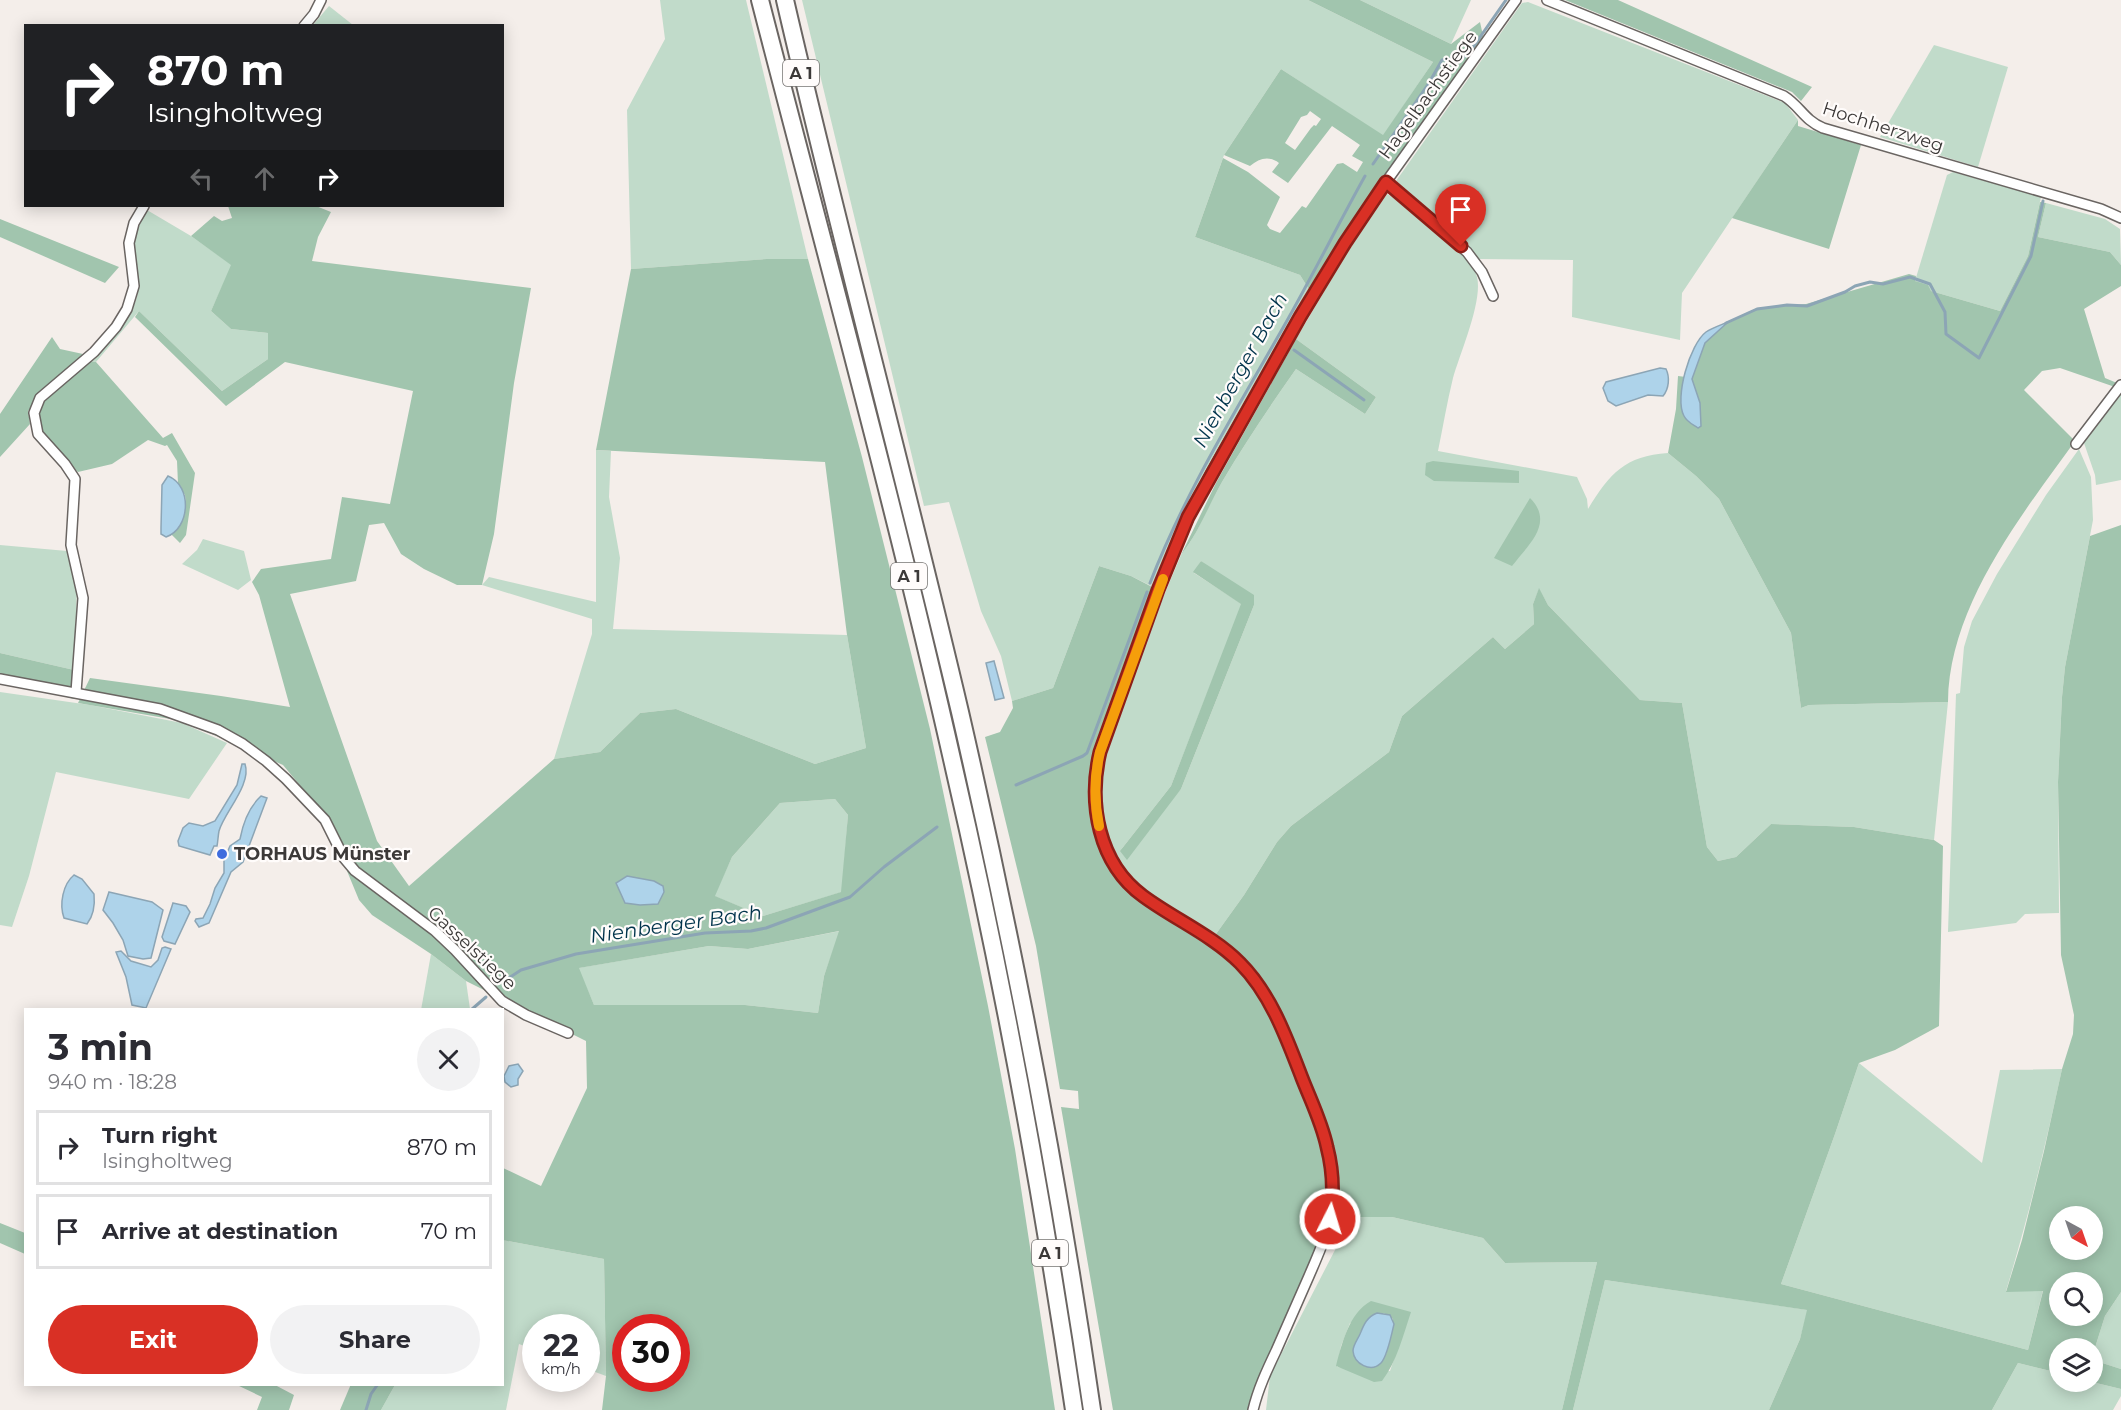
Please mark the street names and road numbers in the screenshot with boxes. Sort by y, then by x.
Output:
street label: Hagelbachstiege [1374,26,1482,163]
road number: A 1 [783,60,819,86]
street label: Hochherzweg [1820,97,1946,157]
road number: A 1 [891,563,927,589]
street label: Gasselstiege [423,901,521,995]
road number: A 1 [1032,1240,1068,1266]

